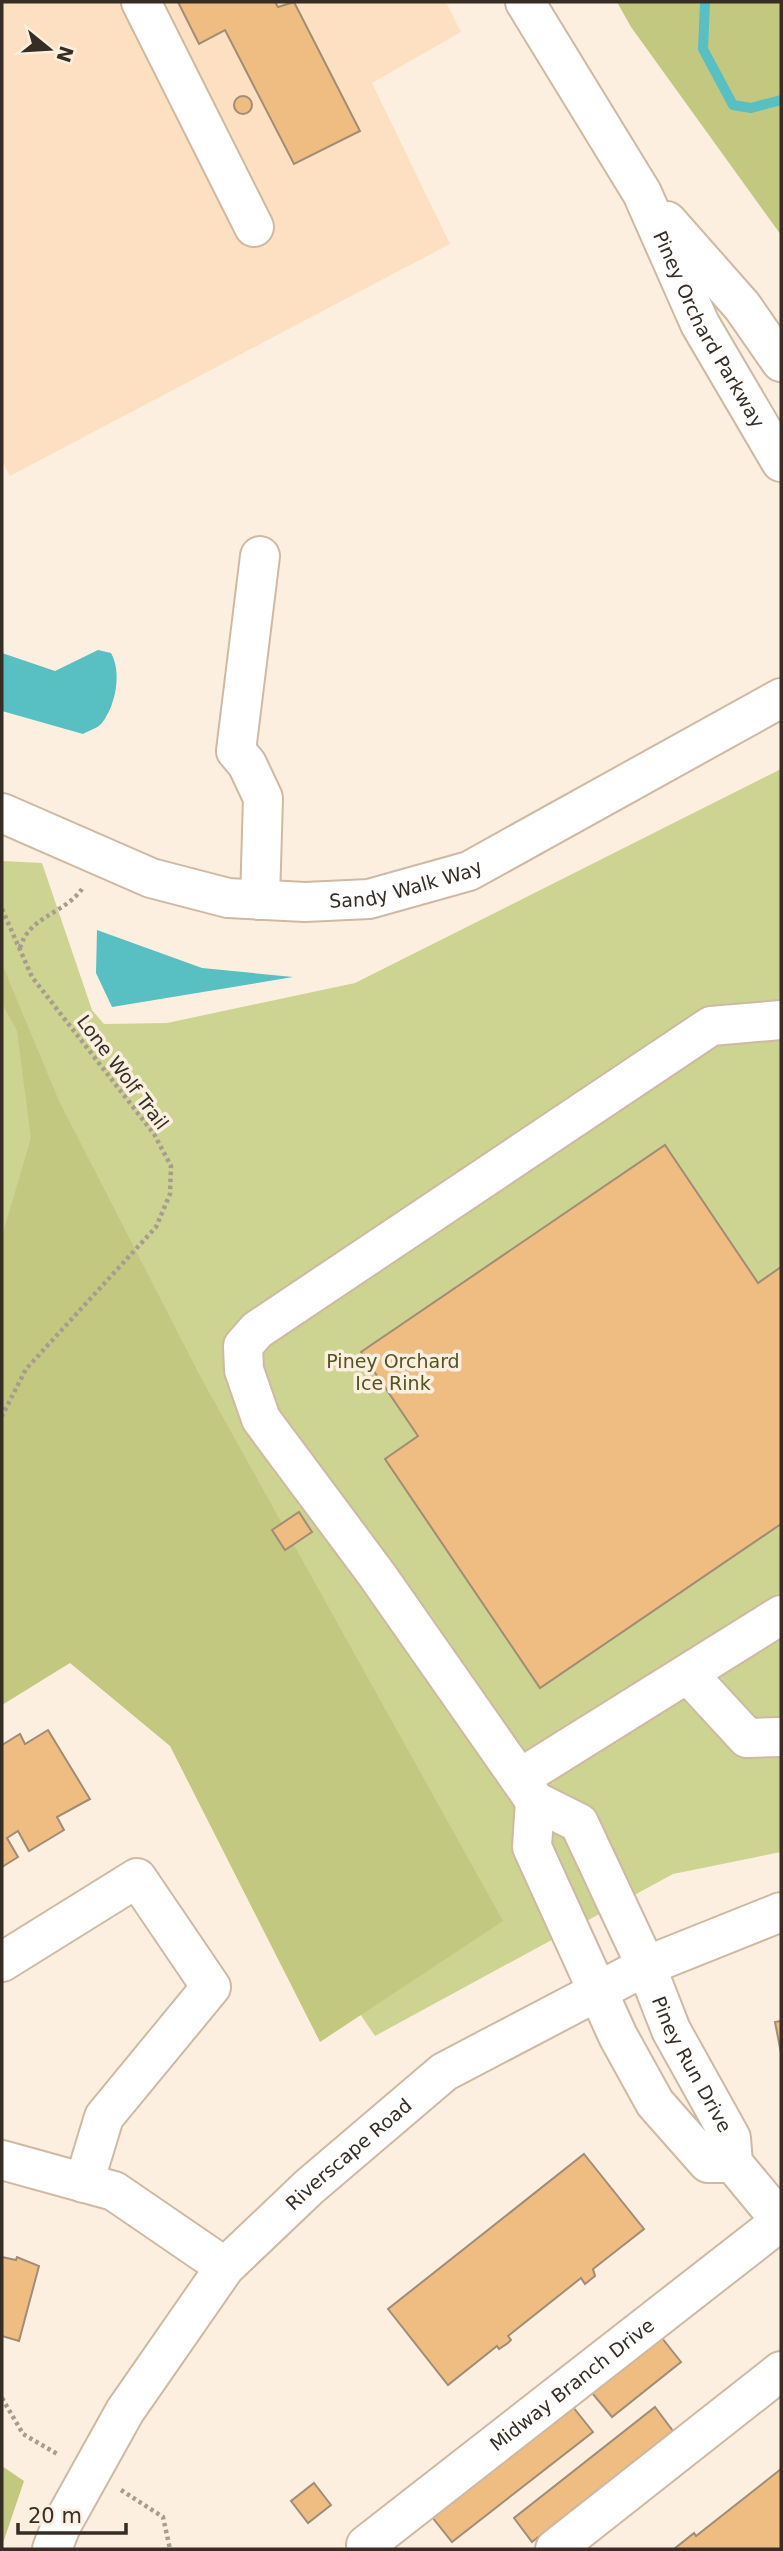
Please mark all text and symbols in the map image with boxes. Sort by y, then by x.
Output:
north arrow [14,14,84,84]
text: N [52,43,78,65]
street label: Piney Orchard Parkway [649,227,769,432]
street label: Sandy Walk Way [329,855,486,912]
street label: Lone Wolf Trail [73,1010,173,1134]
park label: Piney Orchard Ice Rink [326,1350,460,1394]
street label: Piney Run Drive [648,1993,737,2136]
street label: Riverscape Road [281,2094,416,2214]
street label: Midway Branch Drive [485,2314,658,2455]
scale bar [18,2492,126,2536]
text: 20 m [28,2504,82,2528]

